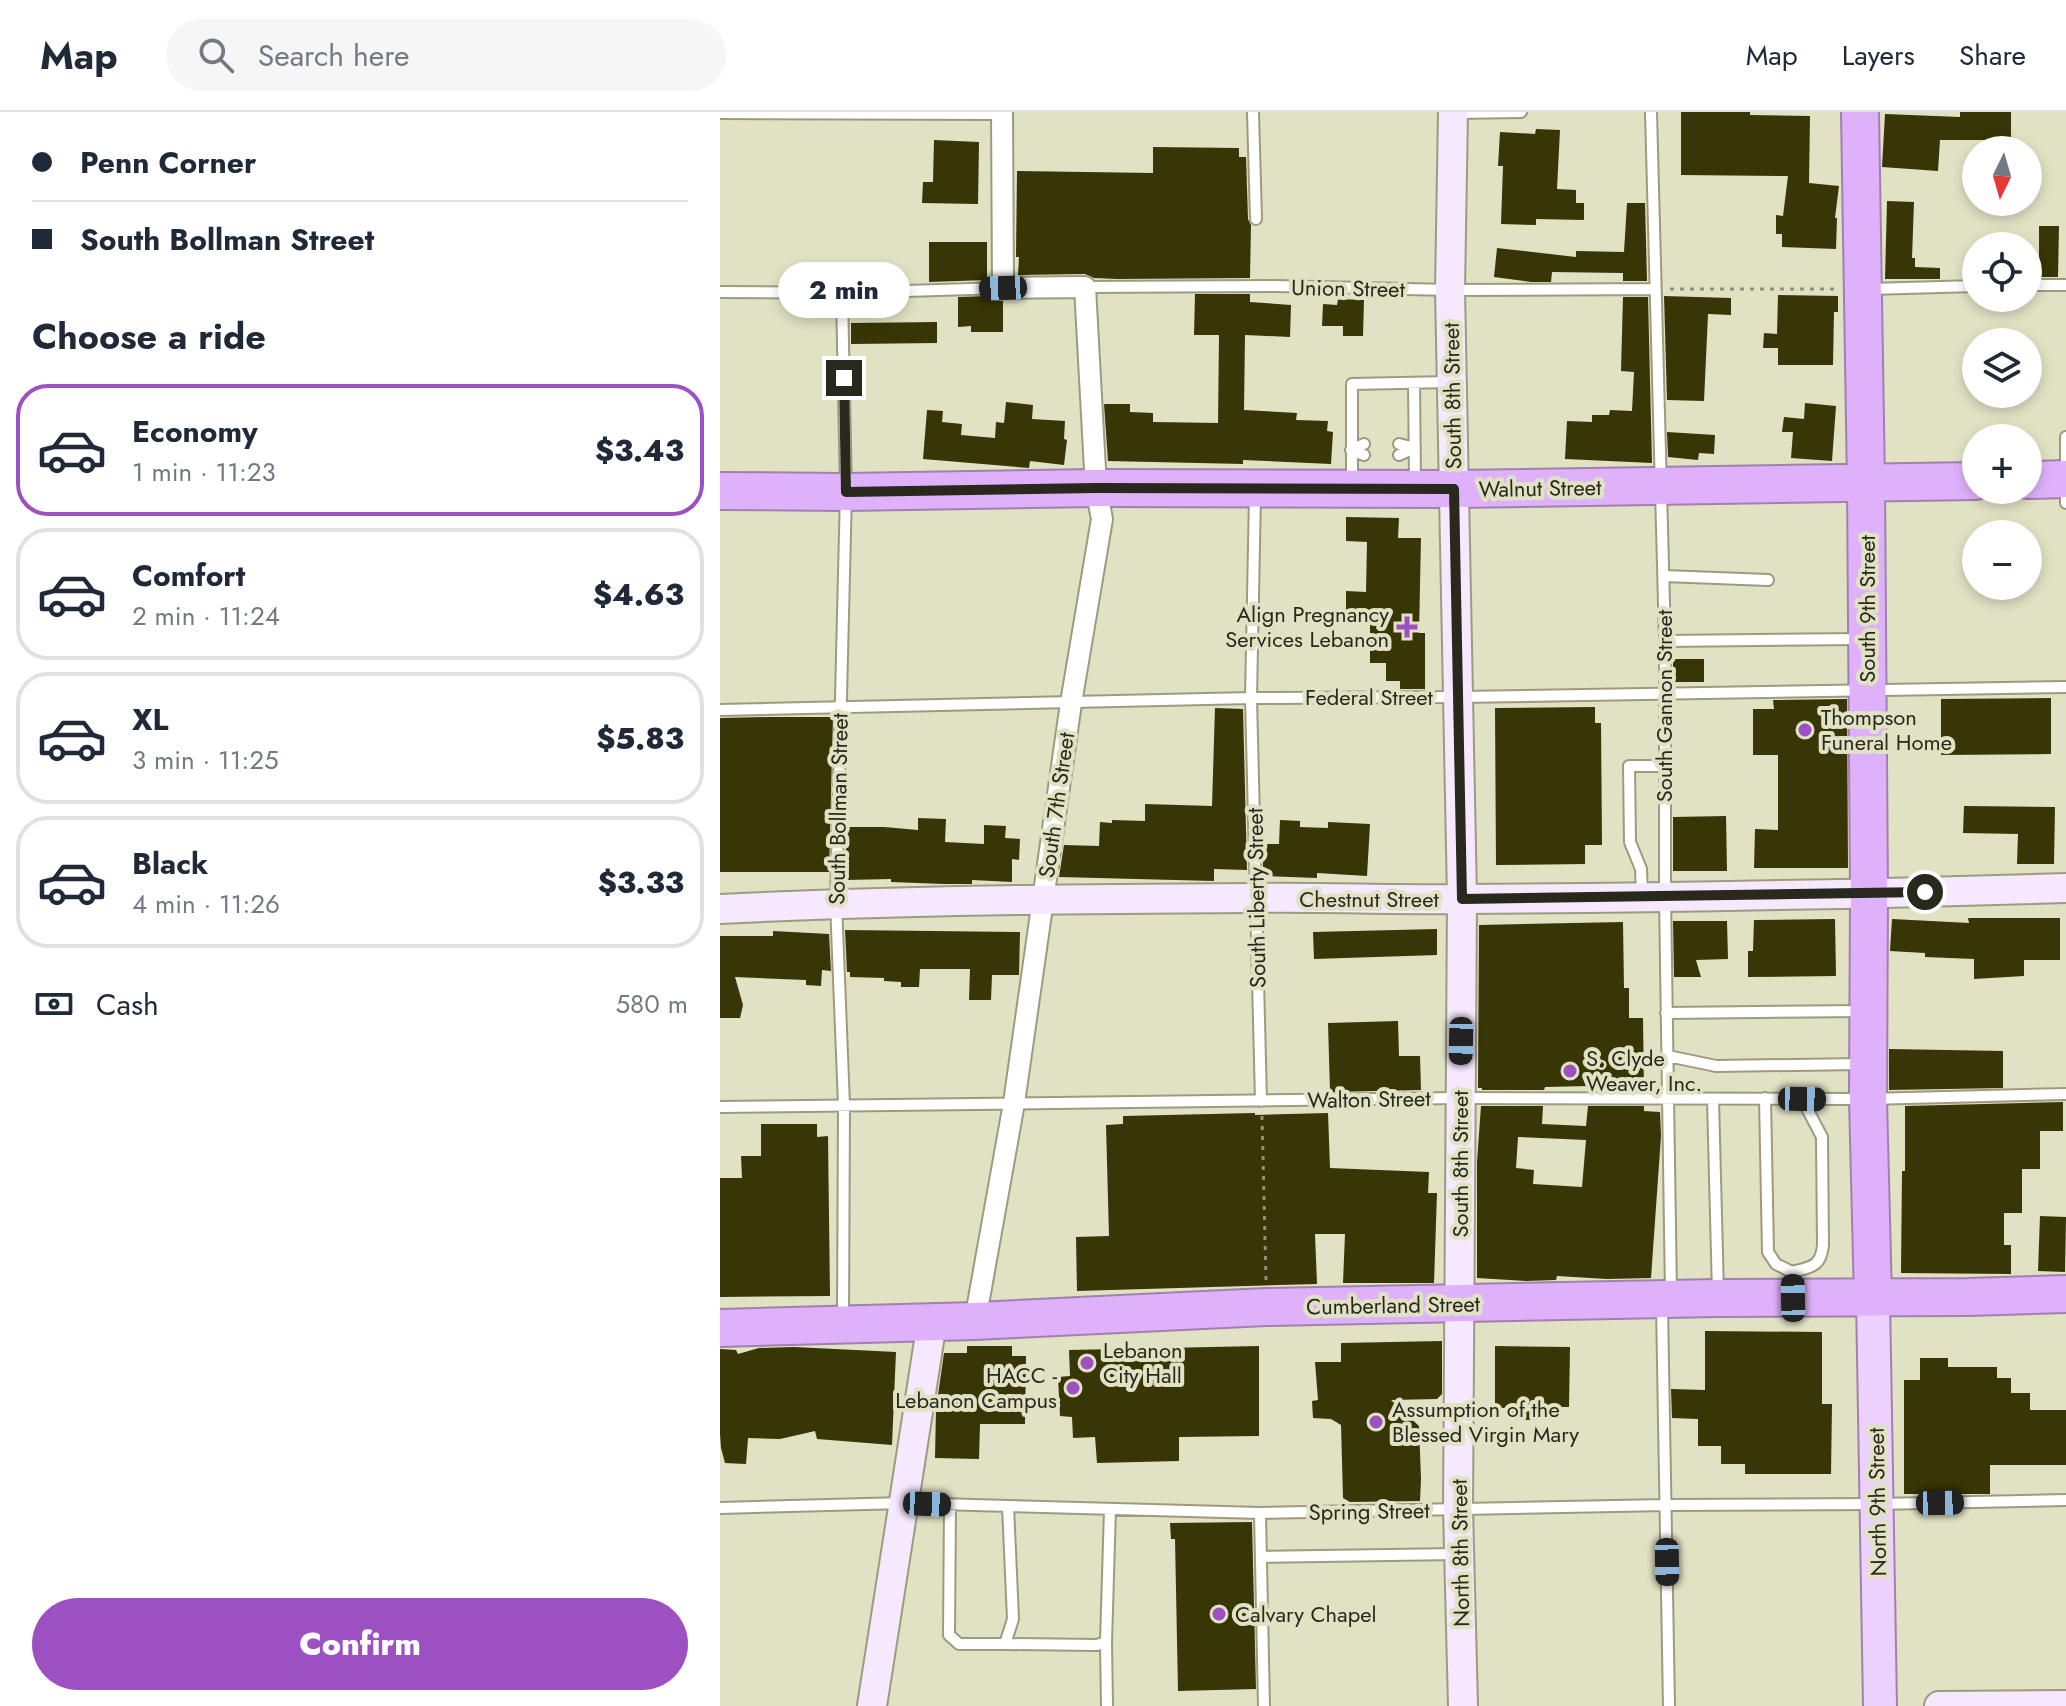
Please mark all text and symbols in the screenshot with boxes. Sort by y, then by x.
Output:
search box [166,19,726,91]
text: Map [40,28,118,83]
icon: search [194,33,238,77]
text: Search here [258,34,410,77]
text: Map [1746,35,1798,76]
text: Layers [1842,35,1915,76]
text: Share [1959,35,2026,76]
north arrow [1962,136,2042,216]
map controls [1962,136,2042,600]
text: Penn Corner [80,141,256,184]
text: South Bollman Street [80,218,374,261]
button: locate [1962,232,2042,312]
callout: 2 min [778,262,910,318]
text: 2 min [809,271,879,309]
street label: Union Street [1291,271,1406,305]
car [979,275,1027,301]
text: Choose a ride [32,310,266,362]
street label: South 8th Street [1435,322,1469,470]
button: layers [1962,328,2042,408]
route end [826,360,862,396]
text: Economy [132,410,258,453]
icon: car [36,414,108,486]
button: + [1962,424,2042,504]
text: $3.43 [595,429,684,472]
text: 1 min · 11:23 [132,453,276,491]
street label: Walnut Street [1478,471,1602,505]
button: − [1962,520,2042,600]
street label: South 9th Street [1851,534,1883,683]
text: Comfort [132,554,245,597]
icon: car [36,558,108,630]
text: $4.63 [593,573,684,616]
text: 2 min · 11:24 [132,597,280,635]
place label: Align Pregnancy Services Lebanon [1225,598,1389,655]
street label: South Gannon Street [1648,609,1680,802]
marker: Align Pregnancy Services Lebanon [1396,616,1418,638]
street label: Federal Street [1305,681,1434,713]
text: XL [132,698,168,741]
place label: Thompson Funeral Home [1821,701,1952,758]
icon: car [36,702,108,774]
street label: South Bollman Street [820,712,856,905]
text: $5.83 [596,717,684,760]
marker: Thompson Funeral Home [1796,721,1814,739]
street label: South 7th Street [1030,730,1082,880]
text: 3 min · 11:25 [132,741,279,779]
street label: South Liberty Street [1238,807,1274,988]
text: Black [132,842,208,885]
icon: car [36,846,108,918]
text: $3.33 [598,861,684,904]
route start [1907,874,1943,910]
street label: Chestnut Street [1299,883,1439,915]
text: 4 min · 11:26 [132,885,280,923]
icon: cash [32,982,76,1026]
text: Cash [96,983,159,1026]
text: 580 m [615,985,688,1023]
car [1449,1017,1473,1065]
place label: S. Clyde Weaver, Inc. [1586,1042,1702,1099]
marker: S. Clyde Weaver, Inc. [1561,1062,1579,1080]
street label: Walton Street [1307,1082,1432,1116]
car [1778,1087,1826,1111]
street label: South 8th Street [1444,1090,1476,1237]
car [1781,1274,1805,1322]
street label: Cumberland Street [1306,1287,1481,1323]
place label: Lebanon City Hall [1103,1334,1182,1391]
marker: Lebanon City Hall [1078,1354,1096,1372]
place label: HACC - Lebanon Campus [895,1359,1057,1416]
marker: HACC - Lebanon Campus [1064,1379,1082,1397]
place label: Assumption of the Blessed Virgin Mary [1392,1393,1579,1450]
marker: Assumption of the Blessed Virgin Mary [1367,1413,1385,1431]
street label: North 9th Street [1860,1427,1894,1577]
street label: North 8th Street [1443,1478,1477,1627]
car [903,1491,951,1517]
car [1916,1491,1964,1515]
street label: Spring Street [1308,1494,1431,1528]
car [1655,1538,1679,1586]
button: Confirm [32,1598,688,1690]
place label: Calvary Chapel [1235,1598,1377,1630]
marker: Calvary Chapel [1210,1605,1228,1623]

